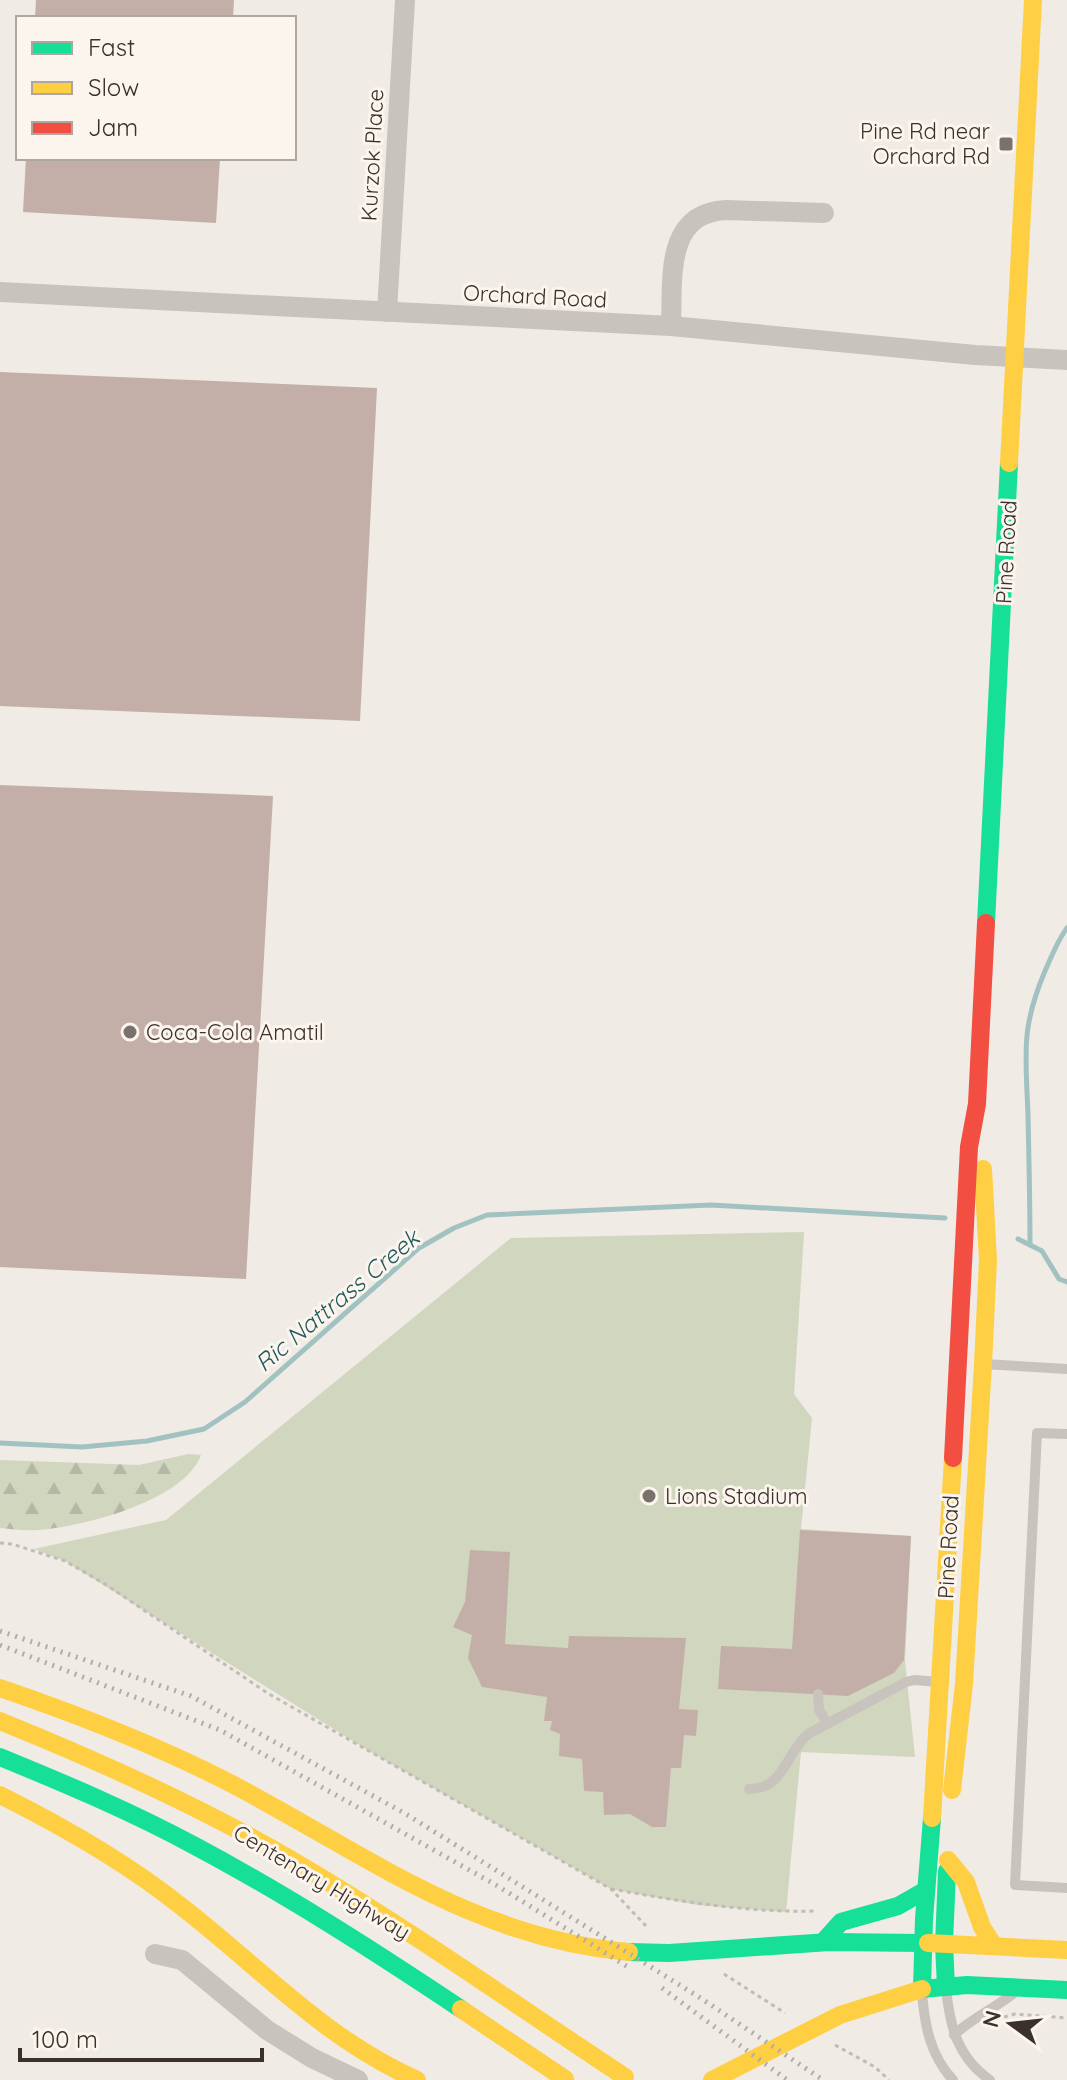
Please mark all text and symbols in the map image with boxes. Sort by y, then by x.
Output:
legend [16,16,296,160]
text: Fast [88,32,135,62]
text: Slow [88,72,139,102]
street label: Kurzok Place [355,88,389,222]
text: Jam [88,112,138,142]
place label: Pine Rd near Orchard Rd [860,117,991,170]
marker: Pine Rd near Orchard Rd [997,135,1015,153]
street label: Orchard Road [462,278,608,314]
street label: Pine Road [989,500,1023,604]
place label: Coca-Cola Amatil [146,1018,324,1046]
marker: Coca-Cola Amatil [121,1023,139,1041]
water label: Ric Nattrass Creek [249,1221,427,1378]
place label: Lions Stadium [665,1482,808,1510]
marker: Lions Stadium [640,1487,658,1505]
street label: Pine Road [931,1495,965,1599]
street label: Centenary Highway [228,1818,416,1946]
north arrow [971,1984,1051,2064]
text: N [976,2007,1007,2030]
scale bar [20,2012,262,2062]
text: 100 m [32,2024,98,2054]

